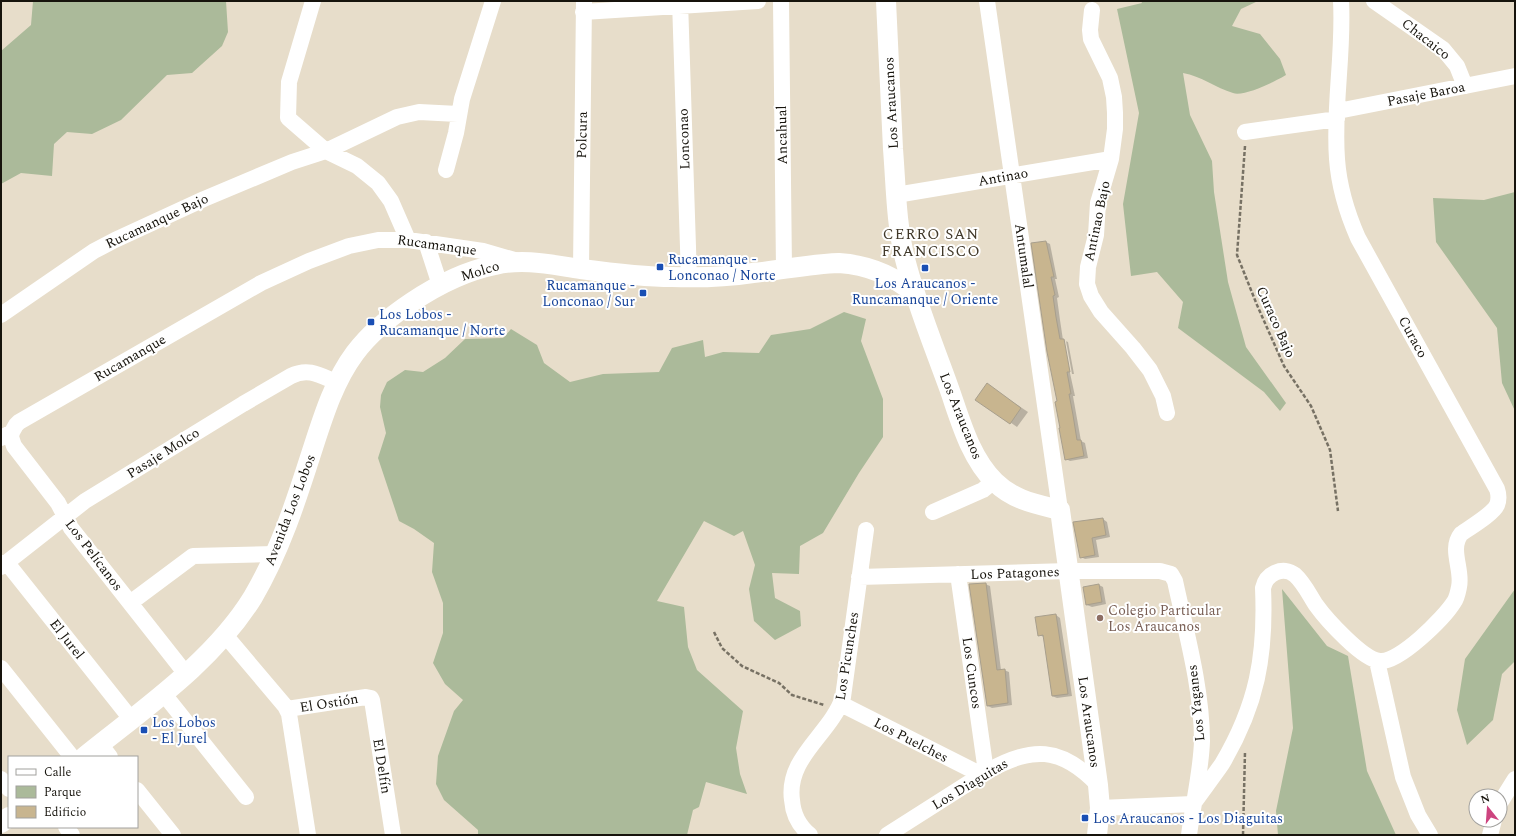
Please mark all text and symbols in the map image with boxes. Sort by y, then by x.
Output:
street label: Chacaico [1397,13,1455,65]
street label: Los Araucanos [878,56,904,150]
street label: Pasaje Baroa [1385,76,1467,112]
street label: Ancahual [771,105,793,165]
street label: Lonconao [672,108,696,170]
street label: Polcura [571,111,593,159]
street label: Antinao [976,162,1030,192]
street label: Antinao Bajo [1078,179,1116,263]
street label: Rucamanque Bajo [102,188,212,254]
street label: Antumalal [1009,222,1039,290]
district label: CERRO SAN FRANCISCO [881,223,981,263]
street label: Rucamanque [396,229,478,261]
place label: Rucamanque - Lonconao / Norte [668,249,776,286]
street label: Molco [458,255,502,287]
marker: Rucamanque - Lonconao / Norte [655,262,665,272]
marker: Los Araucanos - Runcamanque / Oriente [920,263,930,273]
place label: Los Araucanos - Runcamanque / Oriente [852,273,999,310]
place label: Rucamanque - Lonconao / Sur [542,275,635,312]
street label: Curaco Bajo [1251,283,1301,361]
marker: Rucamanque - Lonconao / Sur [638,288,648,298]
place label: Los Lobos - Rucamanque / Norte [379,304,506,341]
street label: Curaco [1393,312,1433,362]
marker: Los Lobos - Rucamanque / Norte [366,317,376,327]
street label: Rucamanque [90,329,170,387]
street label: Los Araucanos [934,369,988,463]
street label: Pasaje Molco [122,422,204,484]
street label: Avenida Los Lobos [259,451,321,569]
street label: Los Pelícanos [60,515,128,595]
street label: Los Patagones [970,561,1060,585]
place label: Colegio Particular Los Araucanos [1108,600,1222,637]
street label: Los Picunches [830,610,864,702]
marker: Colegio Particular Los Araucanos [1095,613,1105,623]
street label: El Jurel [44,614,90,664]
street label: Los Cuncos [957,636,987,710]
street label: Los Yaganes [1182,664,1210,742]
street label: Los Araucanos [1072,675,1106,769]
street label: El Ostión [298,688,360,718]
place label: Los Lobos - El Jurel [152,712,216,749]
street label: Los Puelches [870,712,952,768]
marker: Los Lobos - El Jurel [139,725,149,735]
street label: El Delfín [367,737,397,795]
street label: Los Diaguitas [928,753,1012,815]
legend [8,756,138,828]
text: Calle [44,763,72,782]
text: Parque [44,783,81,802]
north arrow [1468,788,1508,828]
text: N [1478,789,1492,808]
text: Edificio [44,803,86,822]
place label: Los Araucanos - Los Diaguitas [1093,808,1283,829]
marker: Los Araucanos - Los Diaguitas [1080,813,1090,823]

